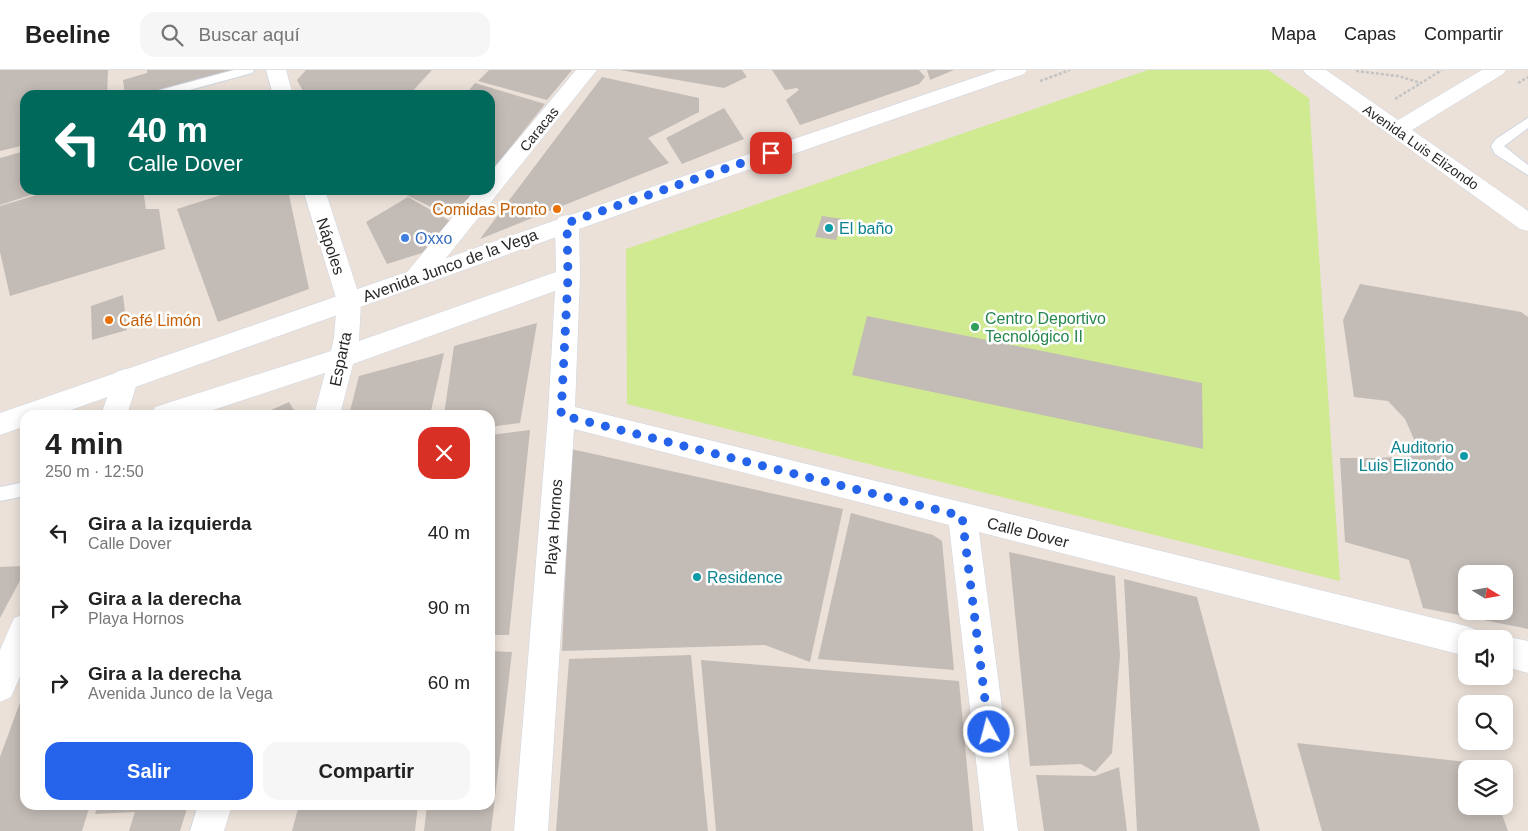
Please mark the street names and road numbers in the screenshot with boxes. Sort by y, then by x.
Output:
street label: Avenida Luis Elizondo [1360,101,1482,193]
street label: Caracas [516,104,562,154]
street label: Nápoles [313,216,348,277]
street label: Avenida Junco de la Vega [360,226,540,305]
street label: Esparta [326,330,355,388]
street label: Playa Hornos [542,479,565,576]
street label: Calle Dover [985,514,1071,551]

